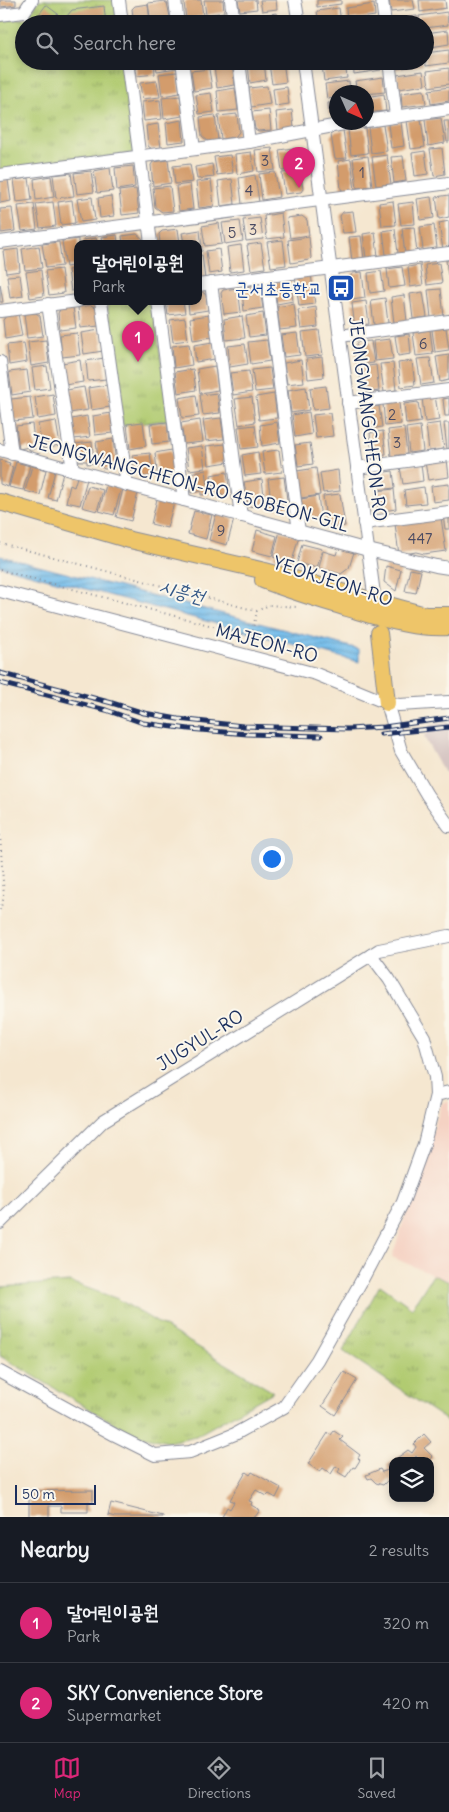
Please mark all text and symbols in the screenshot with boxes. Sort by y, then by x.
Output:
search box [15,15,434,70]
icon: search [33,29,61,57]
text: Search here [73,31,176,55]
north arrow [329,85,374,130]
pin: 2 [283,147,315,188]
house number: 3 [261,151,269,170]
house number: 1 [359,163,365,182]
house number: 4 [245,181,254,200]
house number: 3 [249,220,257,239]
house number: 5 [228,223,236,242]
popup [74,240,202,305]
text: 달어린이공원 [92,250,184,274]
bus stop icon: 군서초등학교 [326,273,356,303]
text: Park [92,276,125,296]
place label: 군서초등학교 [235,277,322,300]
street label: JEONGWANGCHEON-RO [344,315,392,523]
pin: 1 [122,321,154,362]
house number: 6 [419,334,427,353]
house number: 2 [388,405,396,424]
street label: JEONGWANGCHEON-RO 450BEON-GIL [27,429,352,537]
house number: 3 [393,433,401,452]
house number: 9 [217,521,225,540]
house number: 447 [408,529,432,548]
street label: YEOKJEON-RO [270,551,396,611]
water label: 시흥천 [157,573,209,609]
street label: MAJEON-RO [213,618,321,668]
your location [259,846,285,872]
street label: JUGYUL-RO [152,1004,248,1076]
map controls [389,1457,434,1502]
button: layers [389,1457,434,1502]
scale bar [15,1482,96,1505]
text: 50 m [22,1485,55,1503]
text: Nearby [20,1536,90,1563]
text: 2 results [369,1540,429,1560]
text: 달어린이공원 [67,1600,159,1624]
text: 1 [33,1613,39,1633]
text: 320 m [383,1613,429,1633]
text: Park [67,1626,100,1646]
text: SKY Convenience Store [67,1681,263,1705]
text: 2 [32,1693,40,1713]
text: 420 m [383,1693,429,1713]
text: Supermarket [67,1705,161,1725]
tab: Map [53,1754,81,1802]
tab: Directions [188,1754,251,1802]
tab: Saved [357,1754,396,1802]

